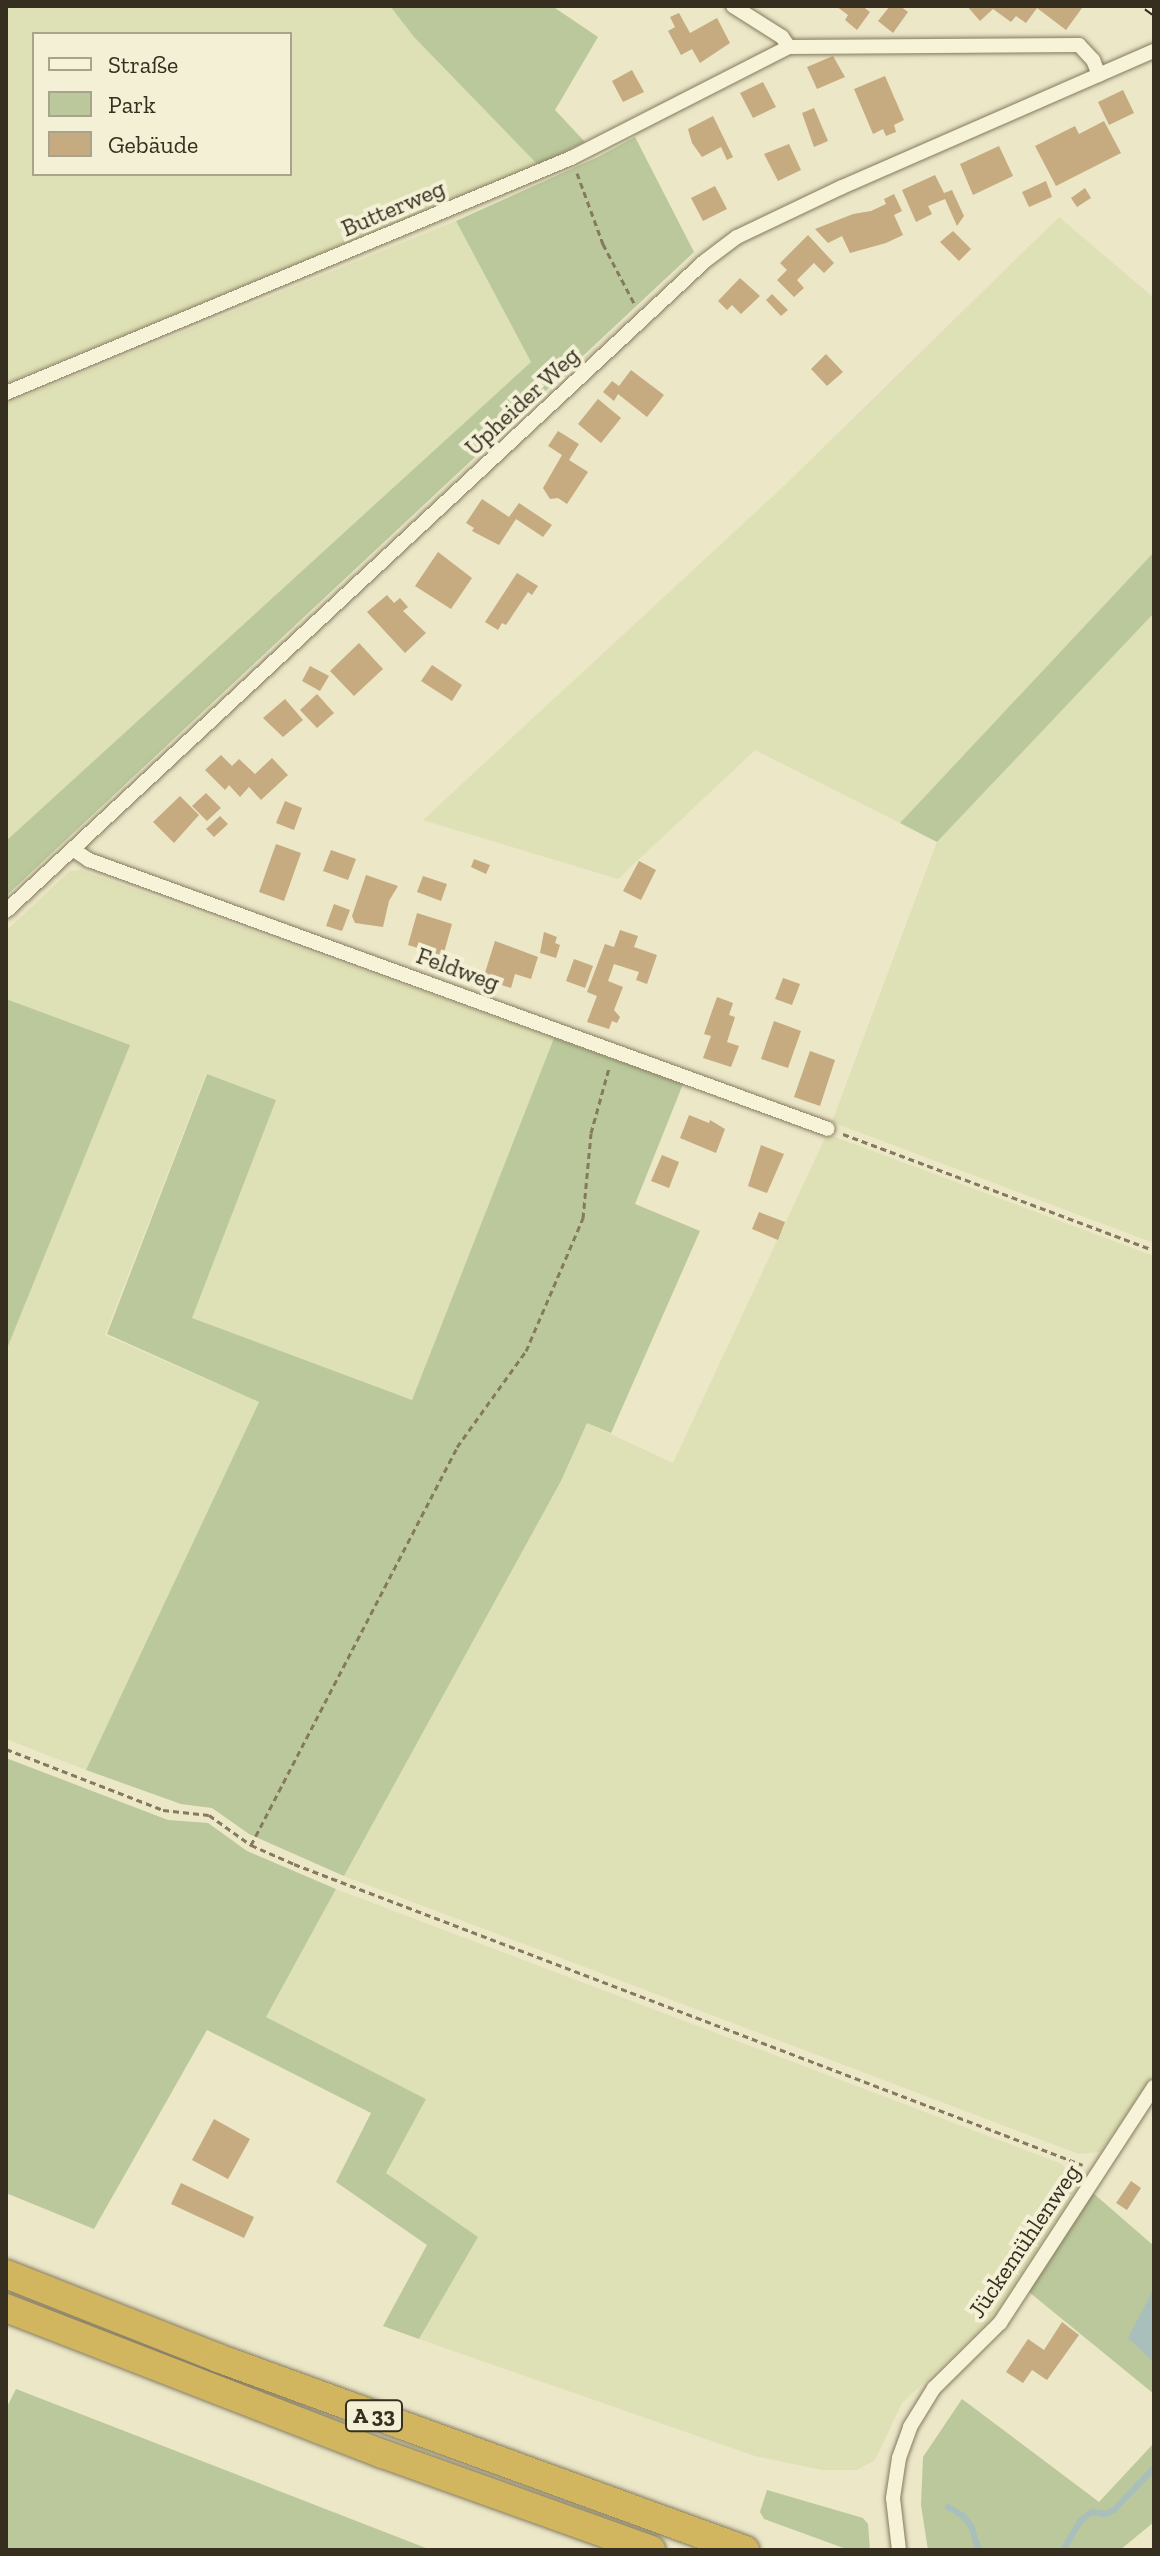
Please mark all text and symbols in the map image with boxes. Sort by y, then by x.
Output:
legend [32,32,292,176]
text: Straße [108,50,178,79]
text: Park [108,90,156,119]
text: Gebäude [108,130,198,159]
street label: Butterweg [337,173,449,243]
street label: Upheider Weg [458,340,586,462]
street label: Feldweg [413,941,503,997]
street label: Jückemühlenweg [962,2159,1086,2323]
road number: A 33 [344,2398,404,2434]

